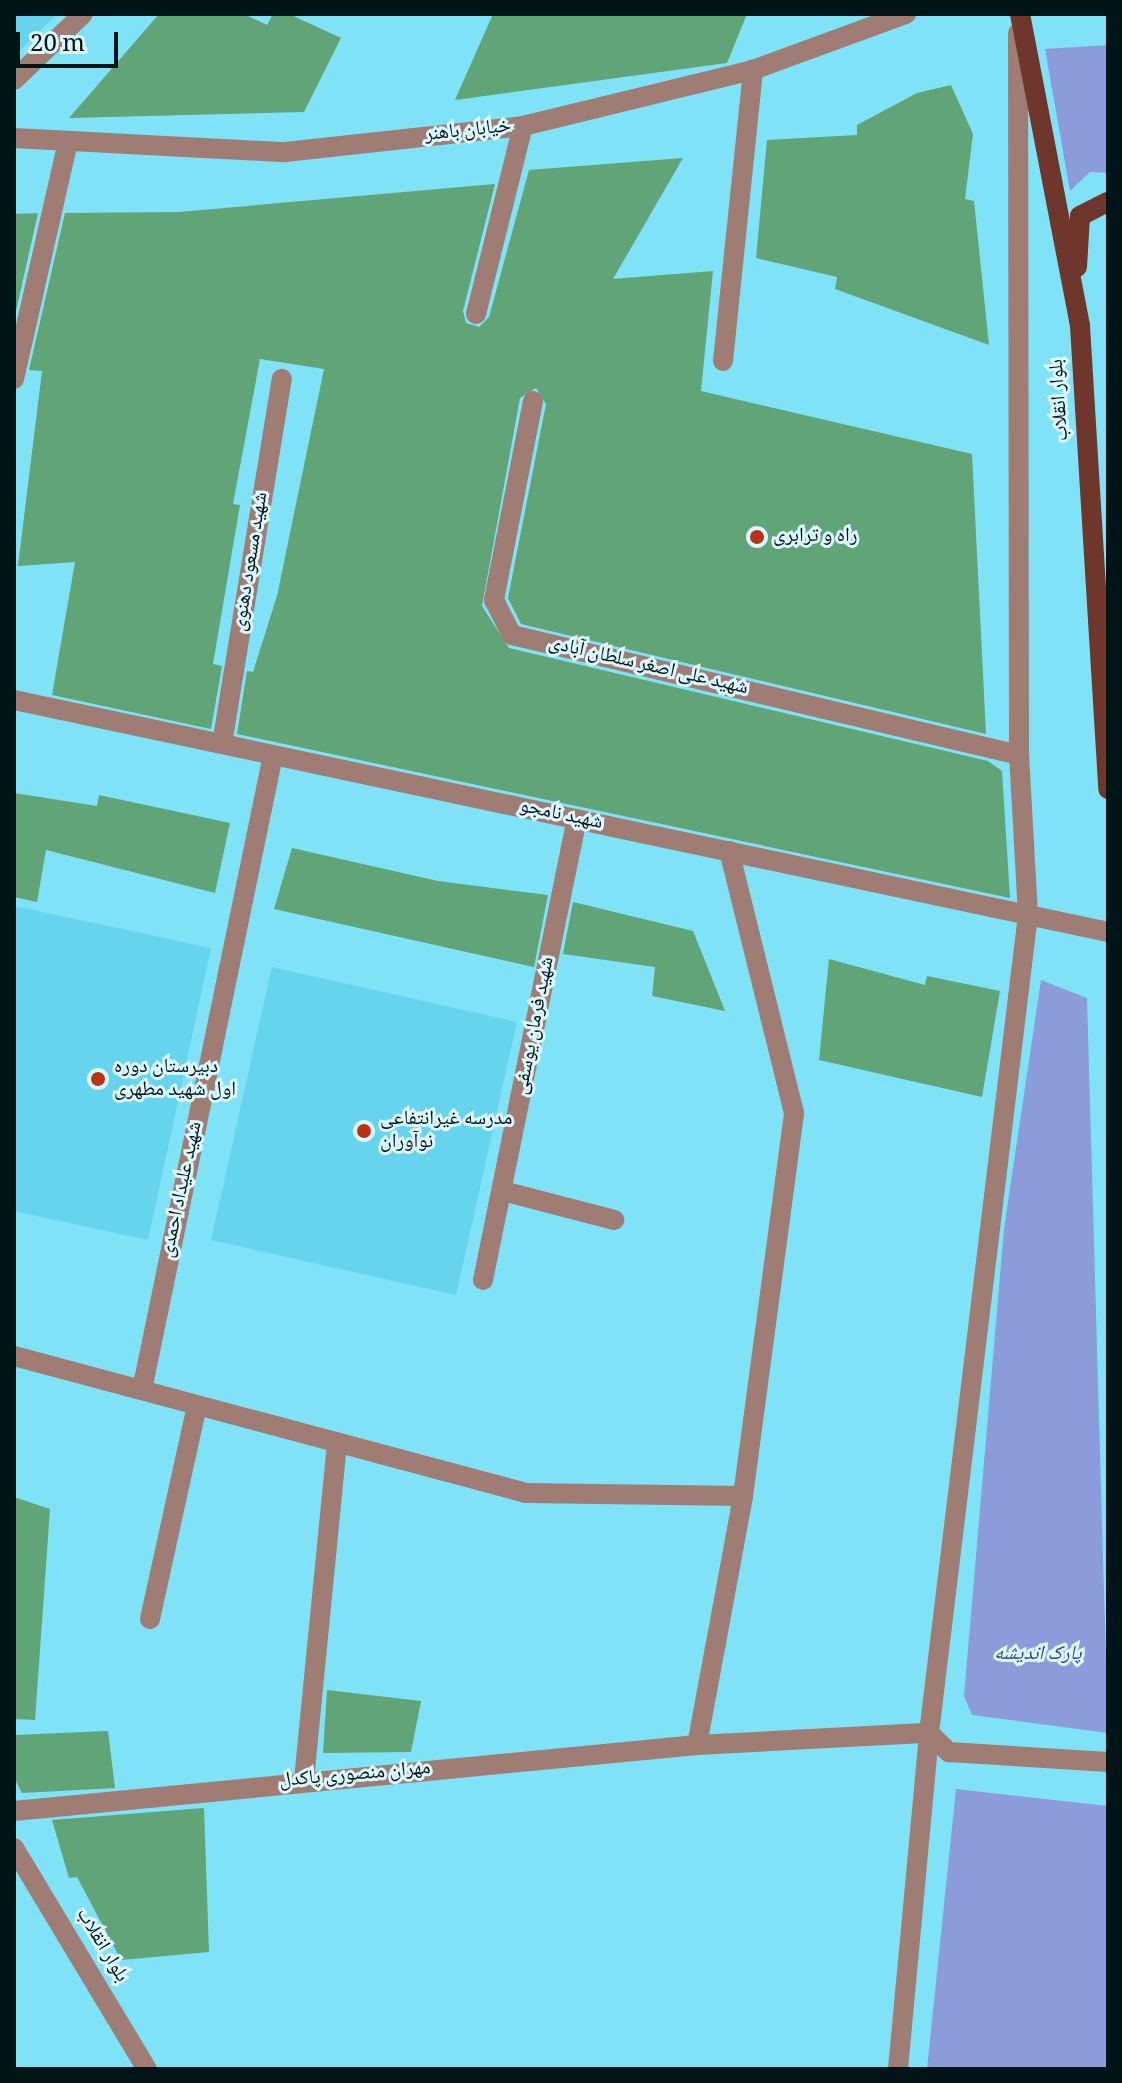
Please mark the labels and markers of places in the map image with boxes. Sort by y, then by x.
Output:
place label: راه و ترابری [773,525,857,549]
marker: راه و ترابری [748,528,766,546]
place label: دبیرستان دوره اول شهید مطهری [114,1056,236,1103]
marker: دبیرستان دوره اول شهید مطهری [89,1070,107,1088]
place label: مدرسه غیرانتفاعی نوآوران [380,1108,512,1155]
marker: مدرسه غیرانتفاعی نوآوران [355,1122,373,1140]

